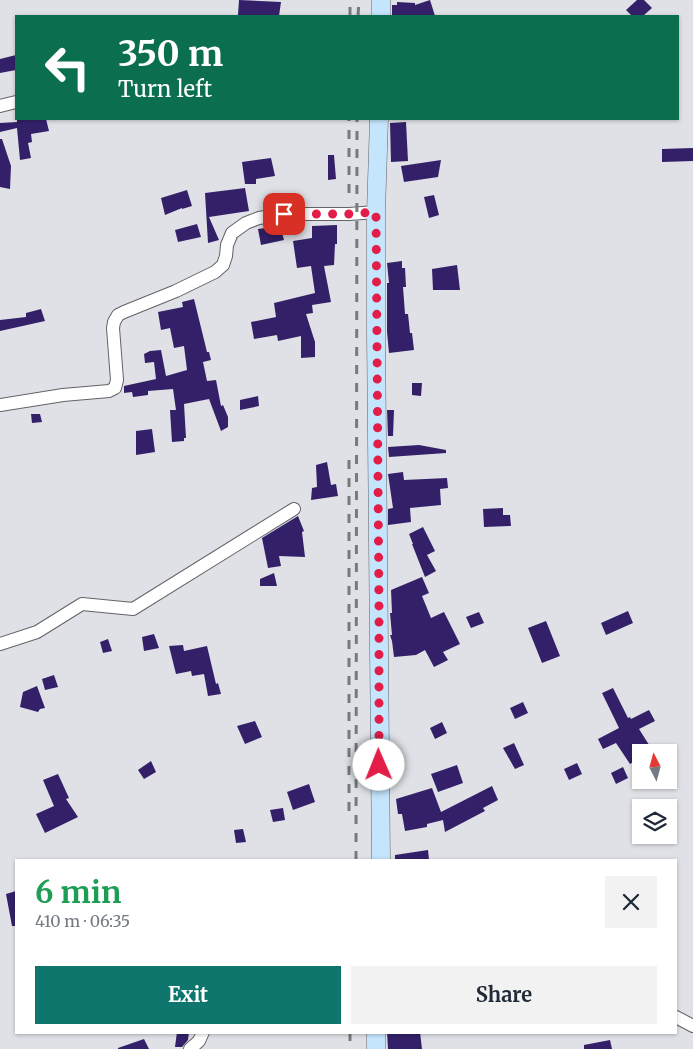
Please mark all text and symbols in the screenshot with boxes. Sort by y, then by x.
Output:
text: 350 m [118,32,223,76]
icon: left [35,35,100,100]
text: Turn left [118,75,212,103]
pin [263,193,305,235]
icon: arrive [270,200,298,228]
position arrow [352,738,404,790]
north arrow [632,744,678,789]
map controls [632,744,677,844]
button: layers [632,799,677,844]
text: 6 min [35,873,121,911]
button: close [605,876,657,928]
text: 410 m · 06:35 [35,911,130,931]
button: Exit [35,966,341,1024]
button: Share [351,966,657,1024]

